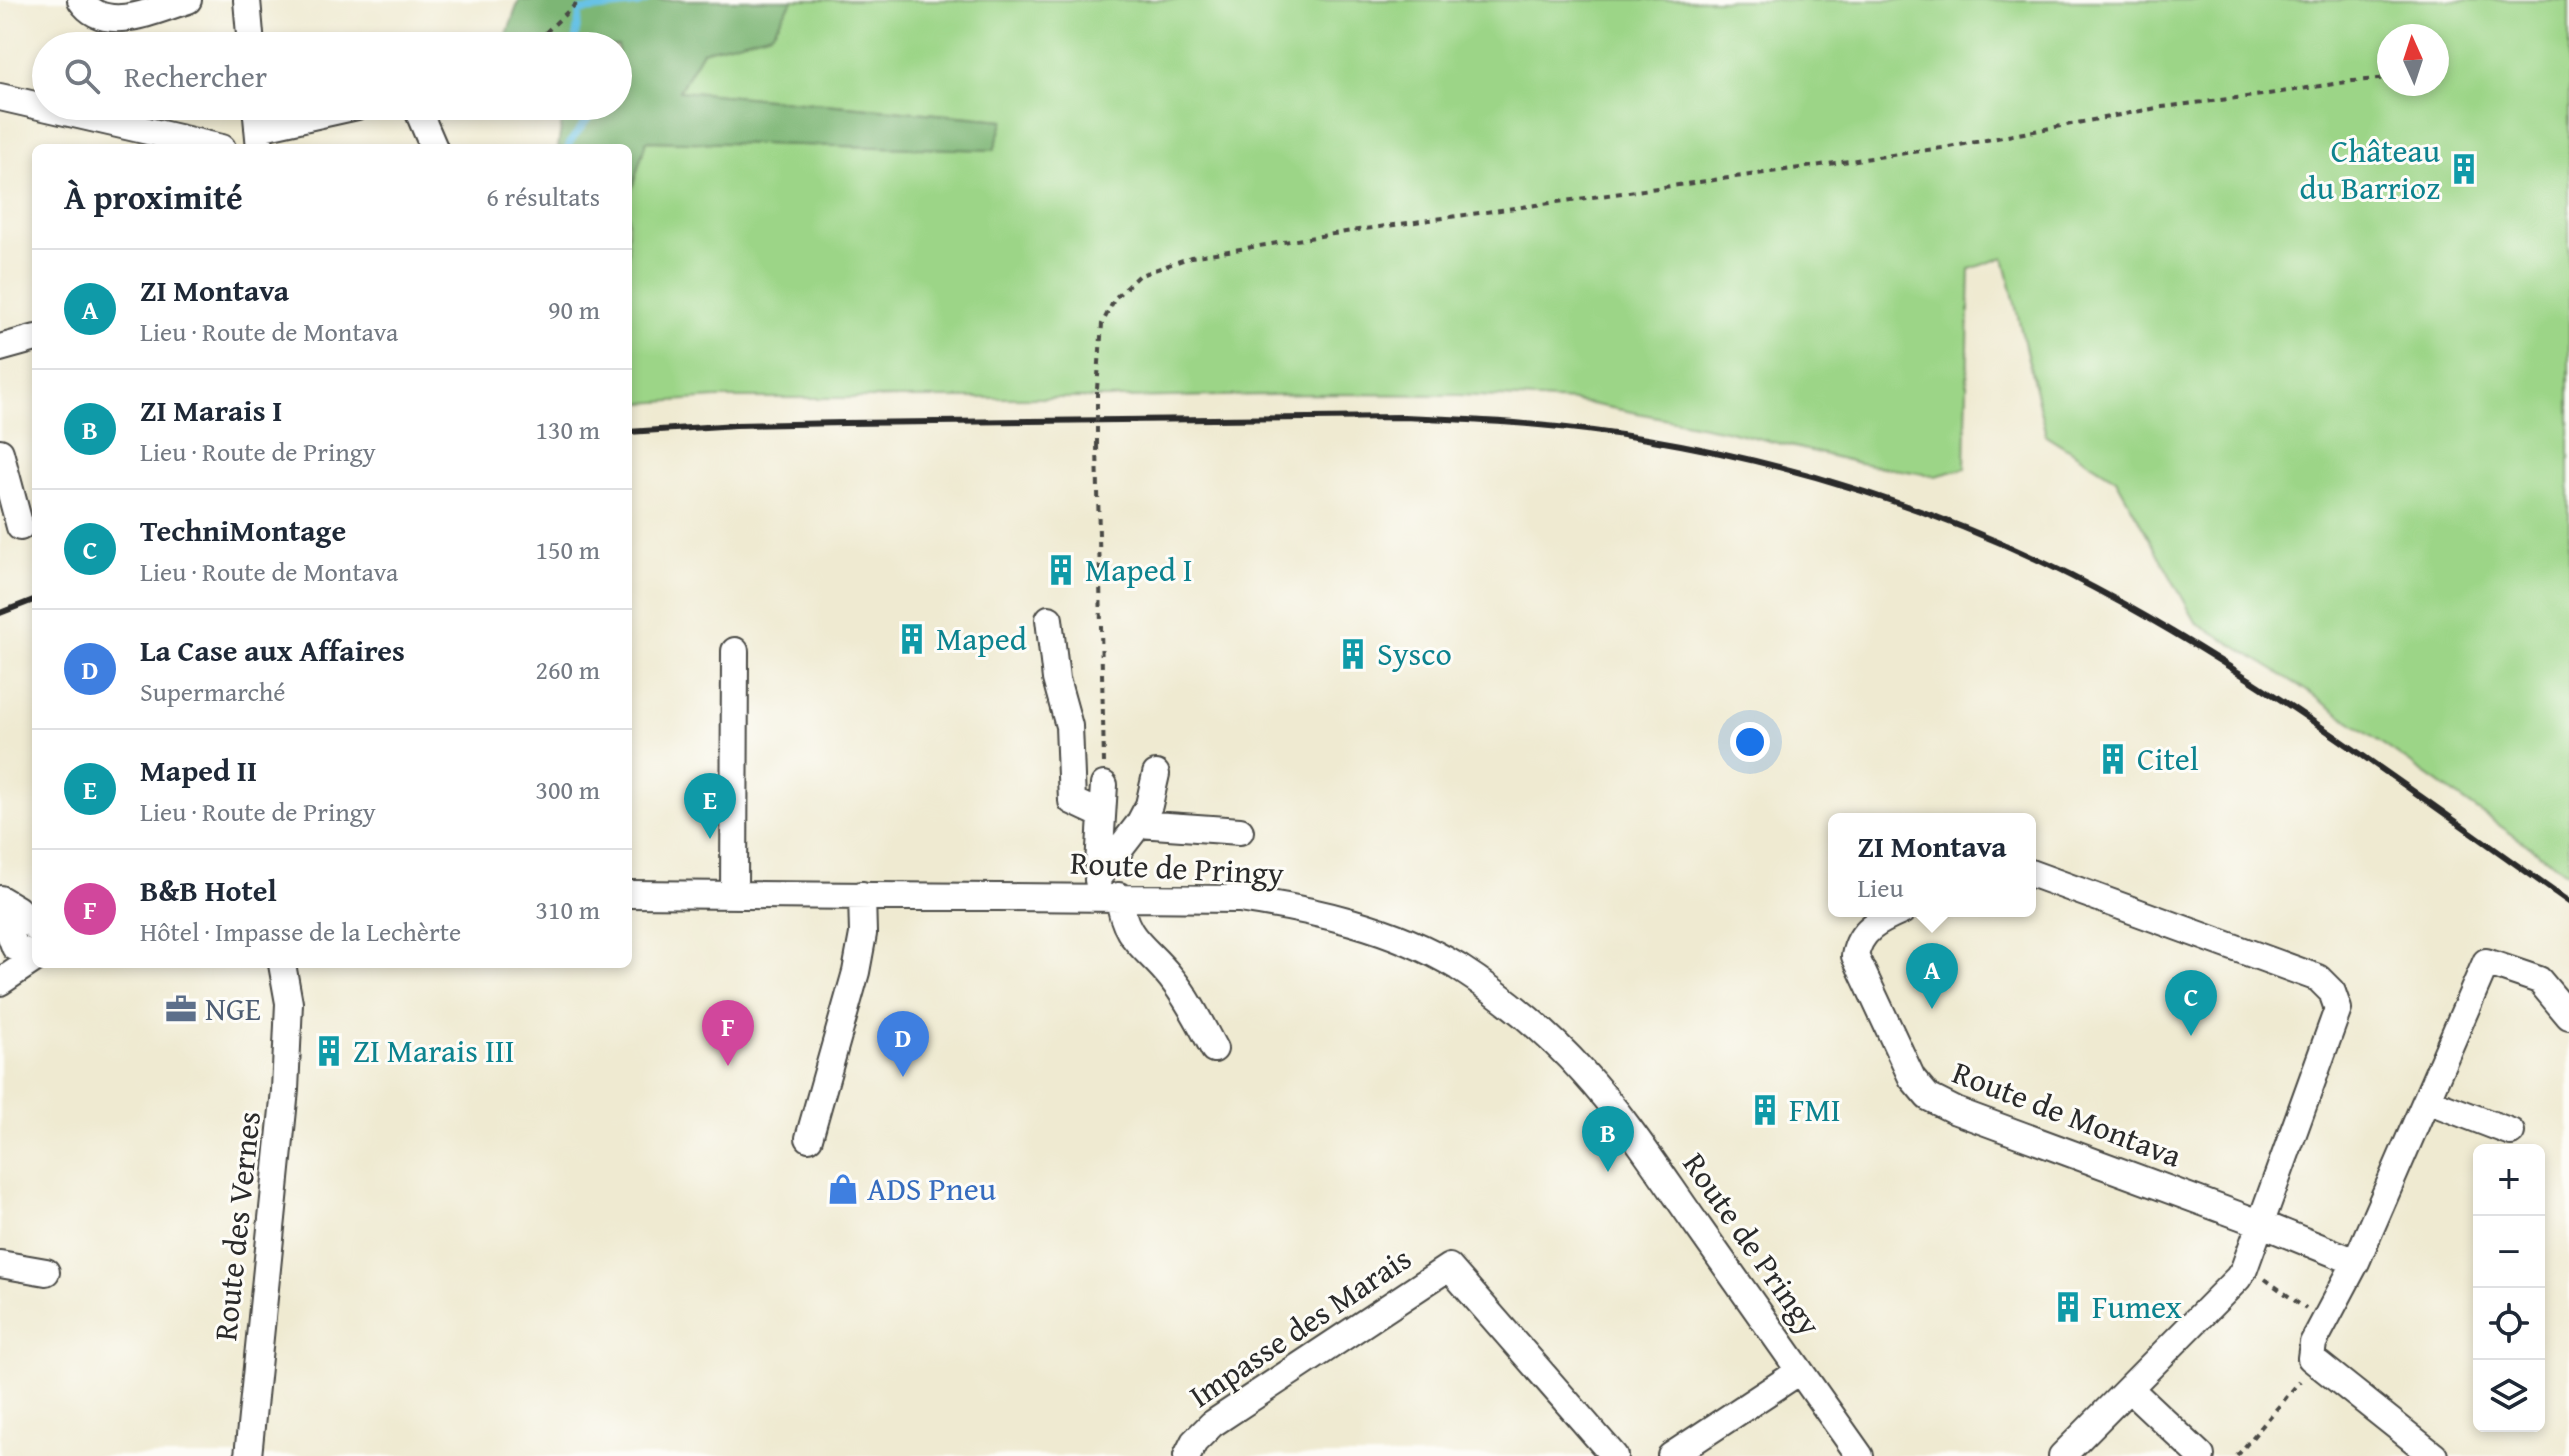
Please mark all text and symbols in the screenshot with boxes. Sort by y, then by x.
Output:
north arrow [2377,24,2449,96]
search box [32,32,632,120]
icon: search [60,54,104,98]
text: Rechercher [124,54,267,98]
place label: Château du Barrioz [2300,127,2441,211]
building icon: Château du Barrioz [2447,152,2481,186]
text: À proximité [64,172,243,221]
text: 6 résultats [486,177,600,216]
text: ZI Montava [140,268,289,312]
text: A [82,290,98,329]
text: 90 m [548,290,600,329]
text: Lieu · Route de Montava [140,312,398,351]
text: ZI Marais I [140,388,282,432]
text: B [82,410,98,449]
text: 130 m [535,410,600,449]
text: Lieu · Route de Pringy [140,432,376,471]
text: TechniMontage [140,508,346,552]
text: C [83,530,97,569]
text: 150 m [535,530,600,569]
place label: Maped I [1085,546,1193,593]
text: Lieu · Route de Montava [140,552,398,591]
building icon: Maped I [1044,553,1078,587]
place label: Maped [936,615,1027,662]
building icon: Maped [895,622,929,656]
text: La Case aux Affaires [140,628,405,672]
place label: Sysco [1377,630,1452,677]
building icon: Sysco [1336,637,1370,671]
text: D [82,650,98,689]
text: 260 m [535,650,600,689]
text: Supermarché [140,672,286,711]
your location [1730,722,1770,762]
place label: Citel [2137,735,2199,782]
building icon: Citel [2096,742,2130,776]
text: Maped II [140,748,257,792]
text: E [83,770,97,809]
text: 300 m [535,770,600,809]
pin: E [684,773,736,839]
text: Lieu · Route de Pringy [140,792,376,831]
popup [1828,813,2036,917]
text: ZI Montava [1857,824,2007,868]
street label: Route de Pringy [1069,838,1285,897]
text: B&B Hotel [140,868,277,912]
text: Lieu [1857,868,1904,907]
text: F [83,890,97,929]
text: 310 m [535,890,600,929]
text: Hôtel · Impasse de la Lechèrte [140,912,461,951]
pin: A [1906,943,1958,1009]
pin: C [2165,970,2217,1036]
place label: NGE [205,985,261,1032]
office icon: NGE [164,992,198,1026]
pin: F [702,1000,754,1066]
pin: D [877,1011,929,1077]
place label: ZI Marais III [353,1027,514,1074]
building icon: ZI Marais III [312,1034,346,1068]
street label: Route de Montava [1946,1048,2188,1179]
place label: FMI [1789,1086,1841,1133]
building icon: FMI [1748,1093,1782,1127]
pin: B [1582,1106,1634,1172]
street label: Route des Vernes [201,1109,272,1343]
street label: Route de Pringy [1672,1143,1833,1345]
map controls [2473,1144,2545,1432]
button: + [2473,1144,2545,1216]
place label: ADS Pneu [867,1165,997,1212]
shop icon: ADS Pneu [826,1172,860,1206]
button: − [2473,1216,2545,1288]
street label: Impasse des Marais [1179,1235,1420,1418]
place label: Fumex [2092,1283,2183,1330]
button: locate [2473,1288,2545,1360]
building icon: Fumex [2051,1290,2085,1324]
button: layers [2473,1360,2545,1432]

